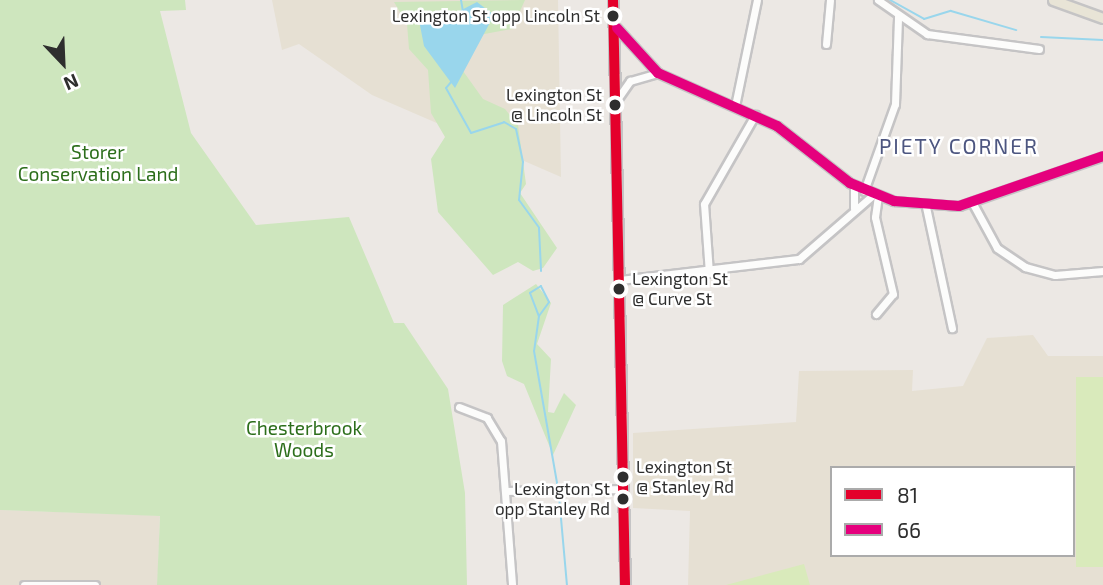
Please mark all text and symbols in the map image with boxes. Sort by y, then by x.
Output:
place label: Lexington St opp Lincoln St [392,6,600,26]
marker: Lexington St opp Lincoln St [606,9,620,23]
north arrow [28,28,98,98]
text: N [61,70,82,96]
place label: Lexington St @ Lincoln St [506,85,602,125]
marker: Lexington St @ Lincoln St [608,98,622,112]
district label: PIETY CORNER [880,133,1038,159]
park label: Storer Conservation Land [18,141,178,185]
place label: Lexington St @ Curve St [632,269,728,309]
marker: Lexington St @ Curve St [612,282,626,296]
park label: Chesterbrook Woods [246,417,362,461]
place label: Lexington St @ Stanley Rd [636,457,734,497]
legend [830,466,1075,557]
marker: Lexington St @ Stanley Rd [616,470,630,484]
place label: Lexington St opp Stanley Rd [495,479,610,519]
text: 81 [897,482,918,507]
marker: Lexington St opp Stanley Rd [616,492,630,506]
text: 66 [897,517,921,542]

